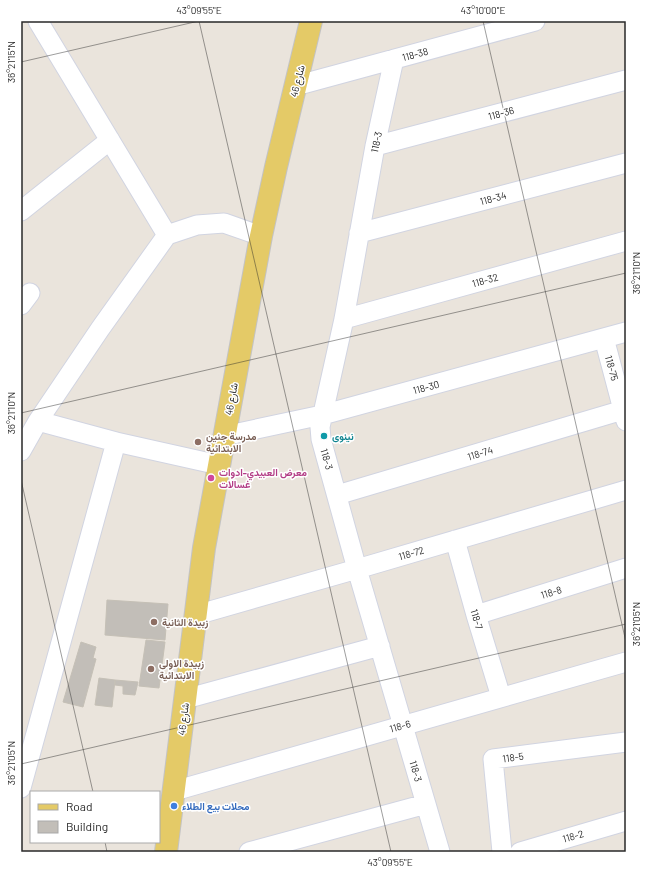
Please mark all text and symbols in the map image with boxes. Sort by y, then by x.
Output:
text: 43°09'55"E [176,4,222,16]
text: 43°10'00"E [461,4,505,16]
text: 36°21'15"N [5,41,17,83]
street label: 118-38 [401,45,429,63]
street label: شارع 46 [287,64,308,99]
street label: 118-36 [487,104,515,122]
street label: 118-3 [368,130,384,154]
street label: 118-34 [478,189,508,207]
text: 36°21'10"N [630,252,642,294]
street label: 118-32 [471,271,499,289]
street label: 118-75 [603,354,621,382]
street label: 118-30 [411,378,441,396]
street label: شارع 46 [222,382,241,416]
text: 36°21'10"N [5,392,17,434]
place label: مدرسة جنين الابتدائية [206,430,257,455]
place label: نينوى [332,430,354,443]
marker: نينوى [319,431,329,441]
marker: مدرسة جنين الابتدائية [193,437,203,447]
street label: 118-74 [466,443,494,463]
street label: 118-3 [318,447,336,471]
place label: معرض العبيدي-ادوات غسالات [219,466,307,490]
marker: معرض العبيدي-ادوات غسالات [206,473,216,483]
street label: 118-72 [397,544,425,562]
street label: 118-8 [539,583,563,601]
text: 36°21'05"N [630,602,642,646]
street label: 118-7 [468,607,486,631]
place label: زبيدة الثانية [162,616,209,629]
marker: زبيدة الثانية [149,617,159,627]
place label: زبيدة الاولى الابتدائية [159,657,204,682]
marker: زبيدة الاولى الابتدائية [146,664,156,674]
street label: شارع 46 [175,702,192,736]
street label: 118-6 [388,717,412,735]
text: 36°21'05"N [5,741,17,785]
street label: 118-5 [502,750,524,764]
street label: 118-3 [407,759,425,783]
legend [30,791,160,843]
text: Road [66,799,93,813]
place label: محلات بيع الطلاء [182,800,250,814]
marker: محلات بيع الطلاء [169,801,179,811]
text: Building [66,819,108,833]
street label: 118-2 [561,827,585,845]
text: 43°09'55"E [367,856,413,868]

